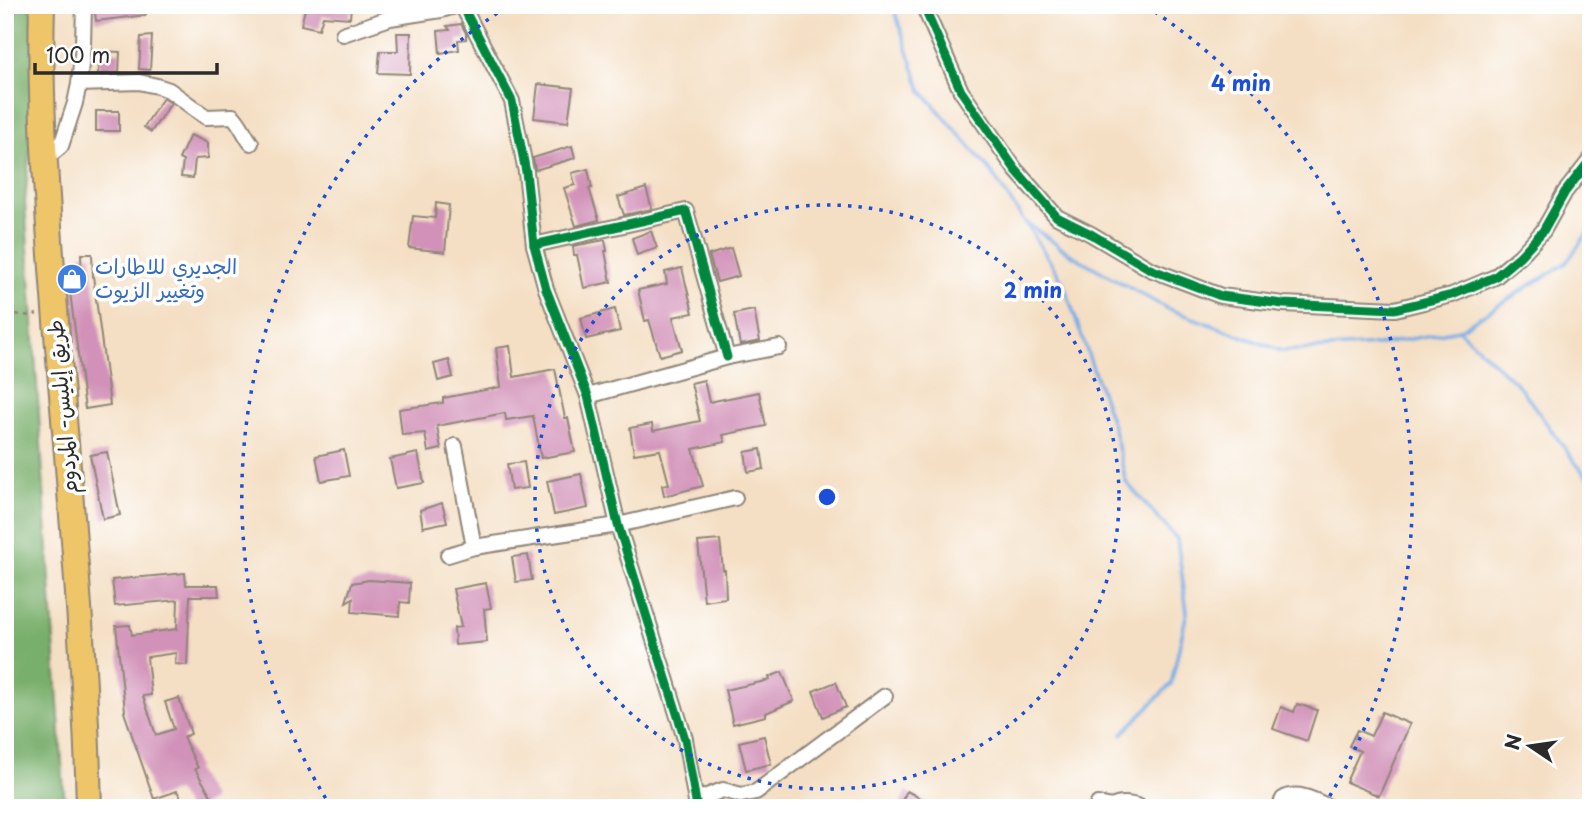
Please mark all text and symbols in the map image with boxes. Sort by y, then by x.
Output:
scale bar [35,32,217,76]
text: 100 m [46,38,110,70]
text: 4 min [1211,66,1271,98]
place label: الجديري للاطارات وتغيير الزيوت [95,249,237,305]
shop icon: الجديري للاطارات وتغيير الزيوت [55,262,89,296]
text: 2 min [1004,273,1062,305]
street label: طريق إيليس- المردوم [37,318,87,496]
centre of rings [815,485,839,509]
north arrow [1494,712,1564,782]
text: N [1497,731,1528,752]

